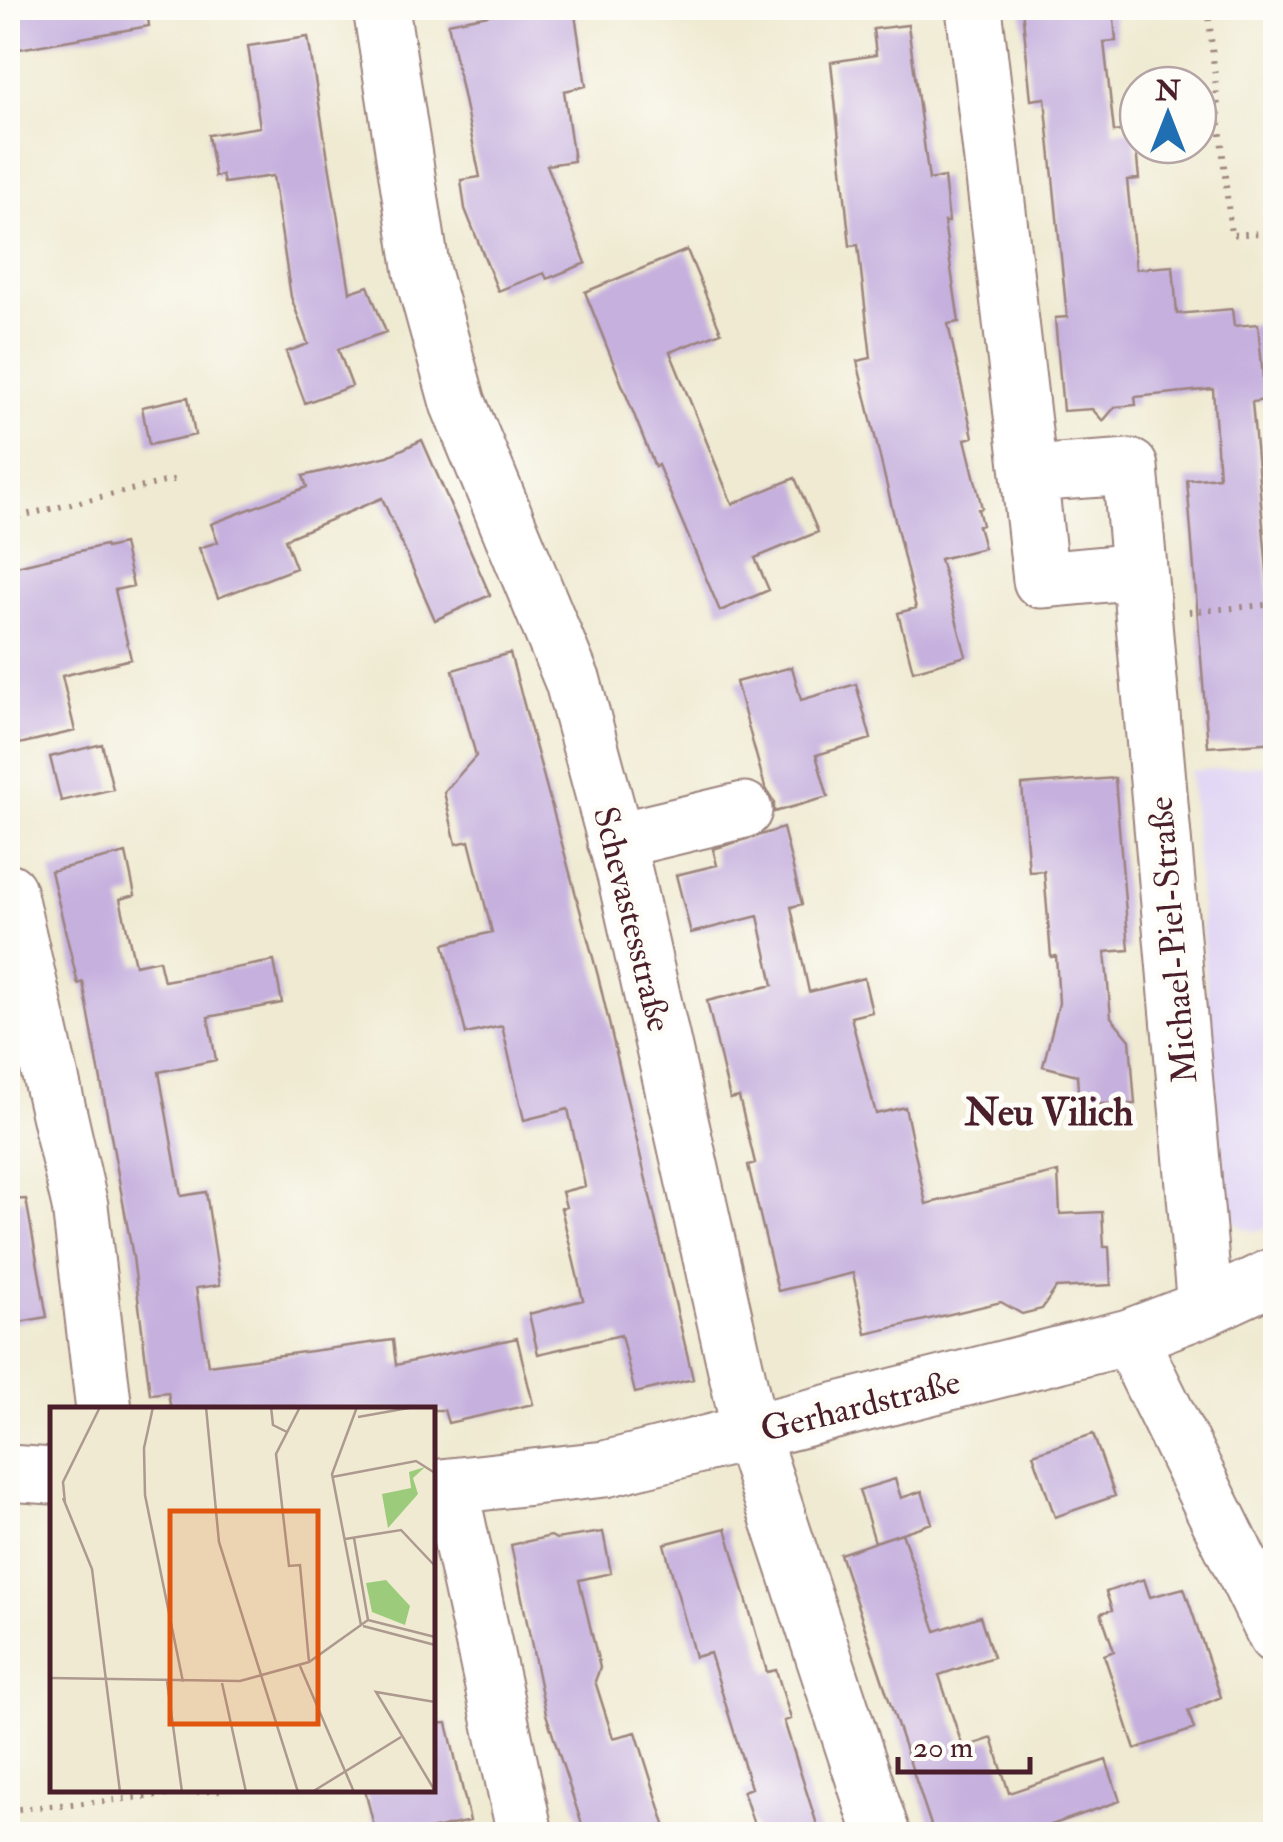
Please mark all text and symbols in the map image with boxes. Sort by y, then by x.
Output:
north arrow [1118,65,1218,165]
text: N [1154,74,1181,109]
street label: Michael-Piel-Straße [1139,795,1207,1085]
street label: Schevastesstraße [583,802,681,1036]
district label: Neu Vilich [964,1089,1133,1137]
street label: Gerhardstraße [756,1360,965,1452]
inset map [50,1407,435,1792]
scale bar [898,1712,1030,1774]
text: 20 m [913,1729,973,1766]

